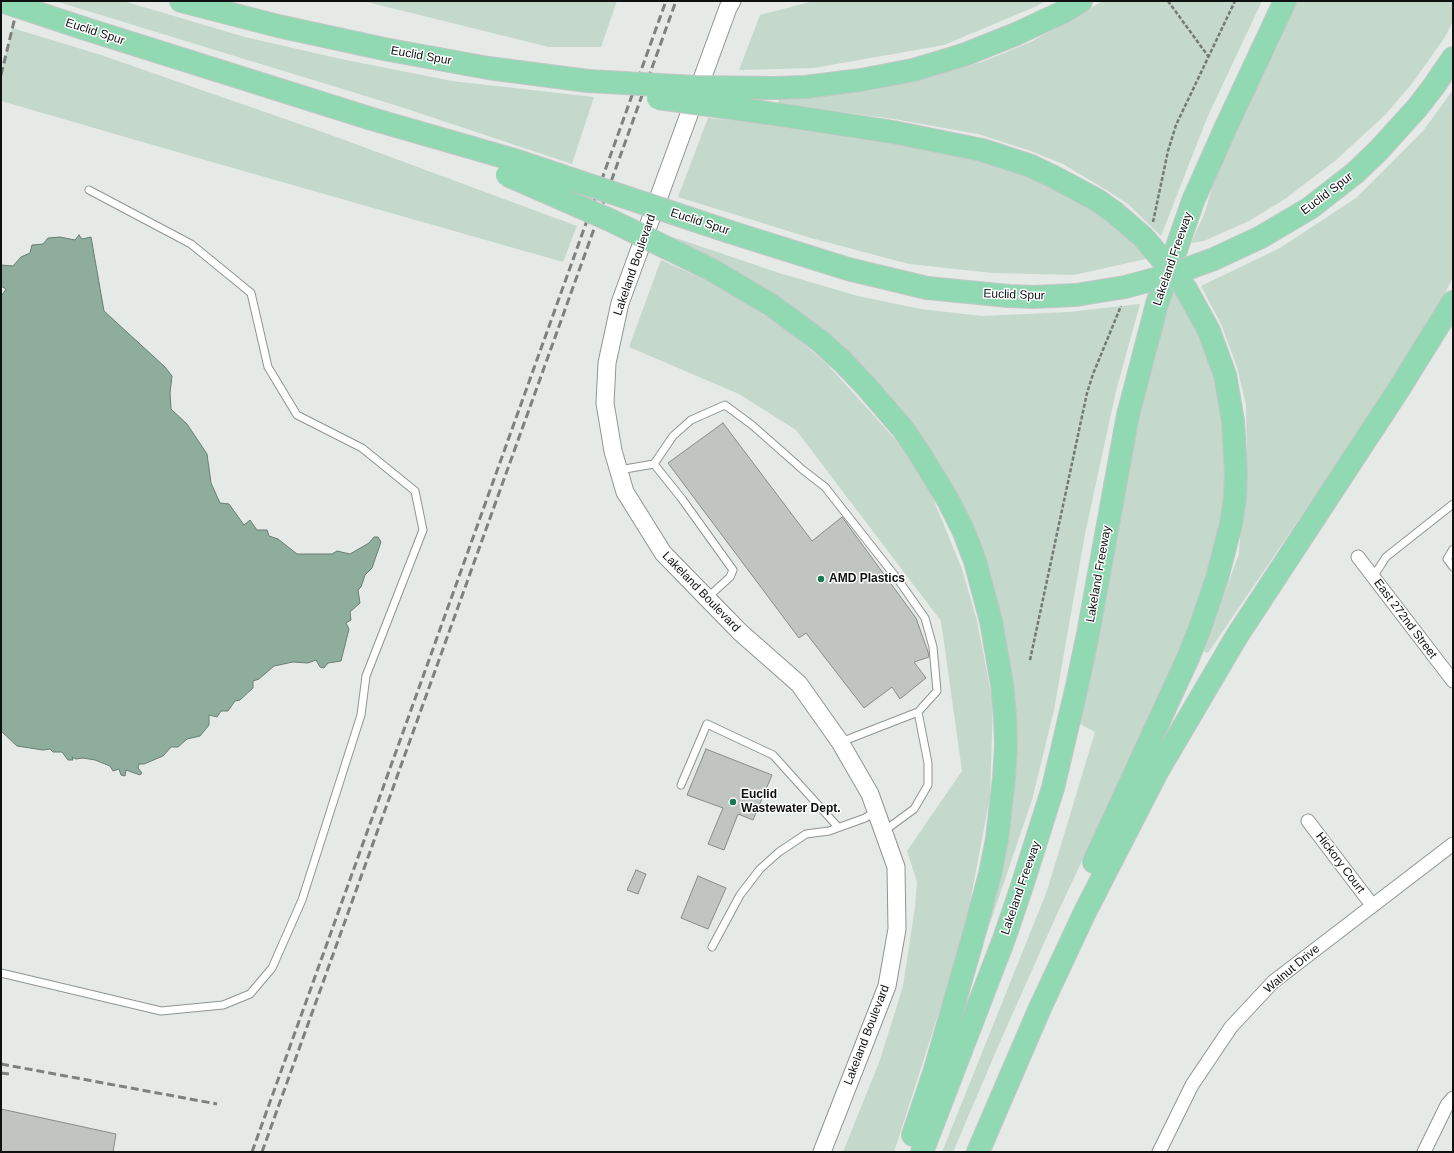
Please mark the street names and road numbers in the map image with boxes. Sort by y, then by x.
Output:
street label: Euclid Spur [64,16,126,48]
street label: Euclid Spur [390,44,452,68]
street label: Euclid Spur [1298,170,1356,218]
street label: Euclid Spur [669,206,731,238]
street label: Lakeland Freeway [1150,210,1196,308]
street label: Lakeland Boulevard [611,213,659,317]
street label: Euclid Spur [983,287,1045,303]
street label: Lakeland Freeway [1083,524,1115,624]
street label: Lakeland Boulevard [659,549,743,635]
street label: East 272nd Street [1370,576,1440,662]
street label: Hickory Court [1312,830,1368,896]
street label: Lakeland Freeway [998,839,1044,937]
street label: Walnut Drive [1261,942,1323,996]
street label: Lakeland Boulevard [841,983,893,1087]

